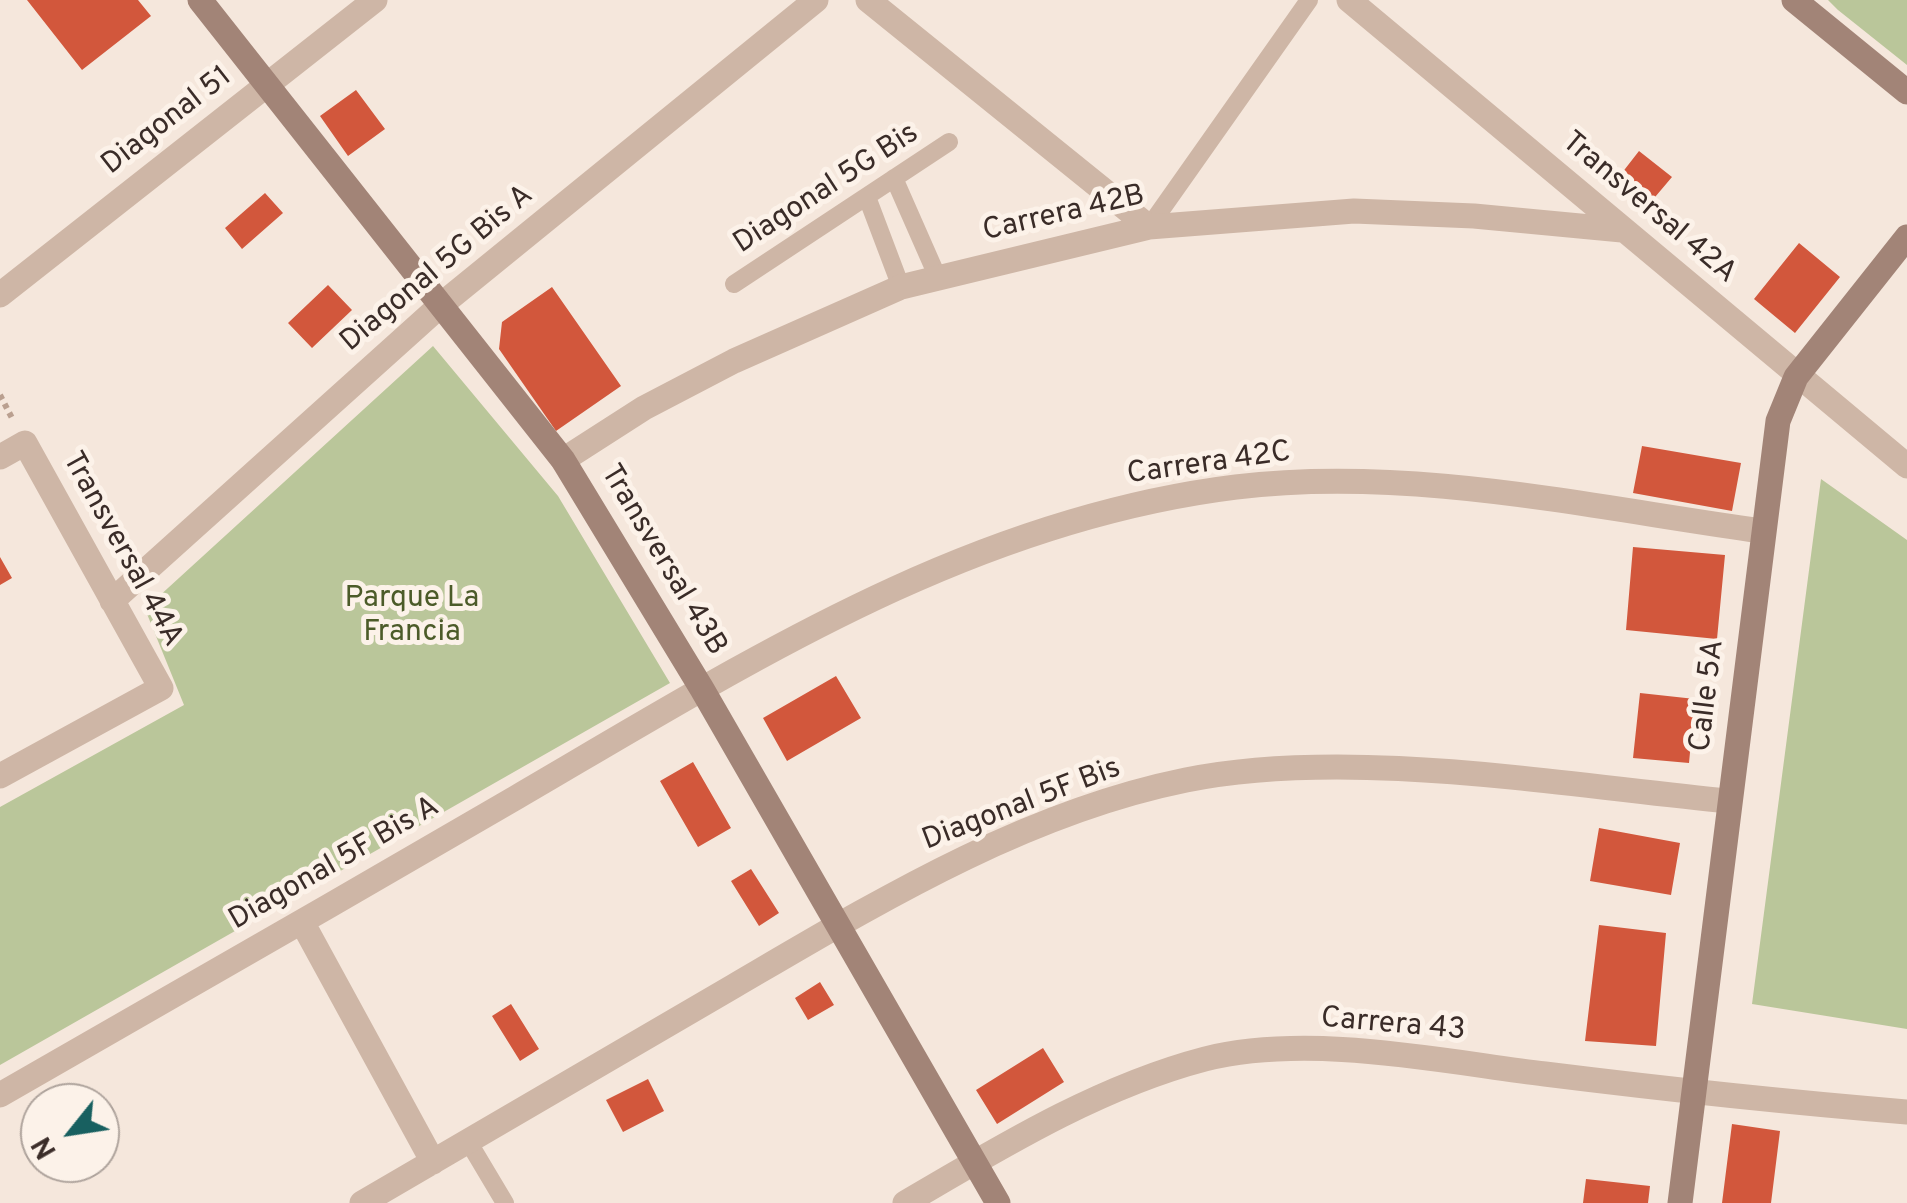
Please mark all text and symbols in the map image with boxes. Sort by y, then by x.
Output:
street label: Diagonal 51 [96,60,240,184]
street label: Diagonal 5G Bis [728,117,926,263]
street label: Transversal 42A [1553,125,1743,293]
street label: Diagonal 5G Bis A [334,179,542,361]
street label: Carrera 42B [980,179,1148,251]
street label: Carrera 42C [1125,436,1293,494]
street label: Transversal 44A [53,446,189,654]
street label: Transversal 43B [591,459,733,663]
park label: Parque La Francia [345,582,479,652]
street label: Calle 5A [1684,638,1734,754]
street label: Diagonal 5F Bis [918,752,1126,860]
street label: Diagonal 5F Bis A [224,790,446,940]
street label: Carrera 43 [1319,1002,1467,1050]
north arrow [20,1083,120,1183]
text: N [25,1129,66,1165]

